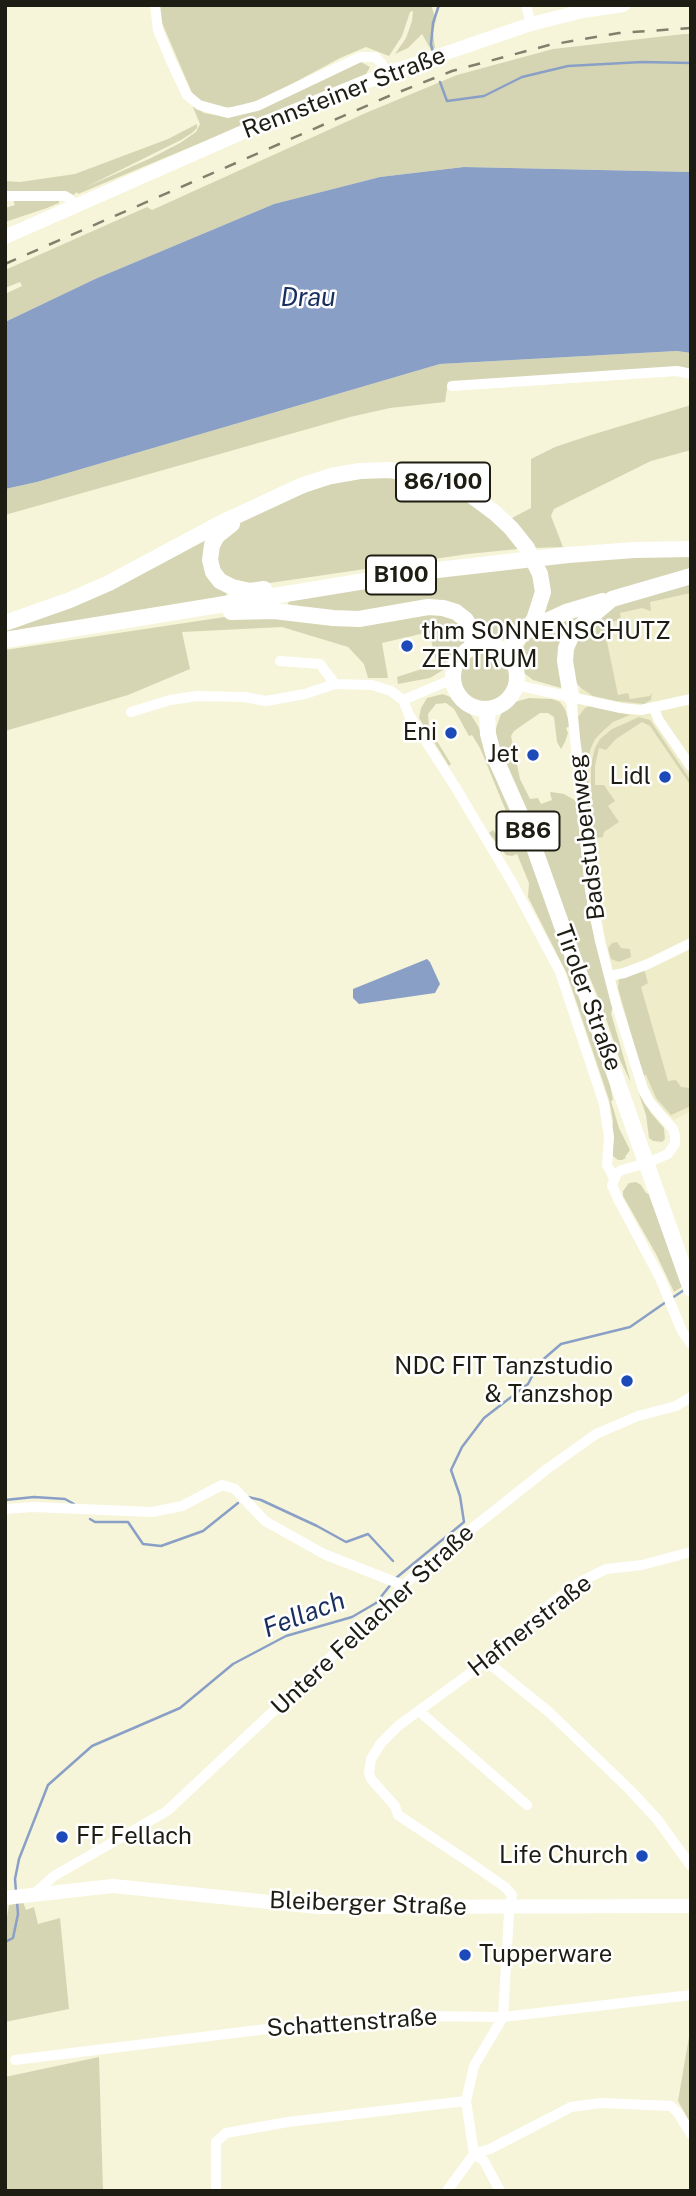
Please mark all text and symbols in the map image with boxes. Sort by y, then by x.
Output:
street label: Rennsteiner Straße [238,41,450,145]
water label: Drau [280,282,336,314]
road number: 86/100 [396,462,490,502]
road number: B100 [366,555,436,594]
place label: thm SONNENSCHUTZ ZENTRUM [421,618,671,674]
marker: thm SONNENSCHUTZ ZENTRUM [399,638,415,654]
place label: Eni [403,719,437,747]
marker: Eni [443,725,459,741]
place label: Jet [487,741,519,769]
marker: Jet [525,747,541,763]
street label: Badstubenweg [563,752,611,922]
place label: Lidl [609,763,651,791]
marker: Lidl [657,769,673,785]
road number: B86 [496,811,560,850]
street label: Tiroler Straße [548,921,628,1075]
place label: NDC FIT Tanzstudio & Tanzshop [394,1353,613,1409]
marker: NDC FIT Tanzstudio & Tanzshop [619,1373,635,1389]
street label: Untere Fellacher Straße [266,1519,480,1721]
street label: Hafnerstraße [463,1569,597,1683]
water label: Fellach [258,1585,350,1645]
place label: FF Fellach [76,1823,192,1851]
marker: FF Fellach [54,1829,70,1845]
place label: Life Church [499,1842,628,1870]
marker: Life Church [634,1848,650,1864]
street label: Bleiberger Straße [269,1886,467,1922]
place label: Tupperware [479,1941,612,1969]
marker: Tupperware [457,1947,473,1963]
street label: Schattenstraße [266,2003,438,2043]

